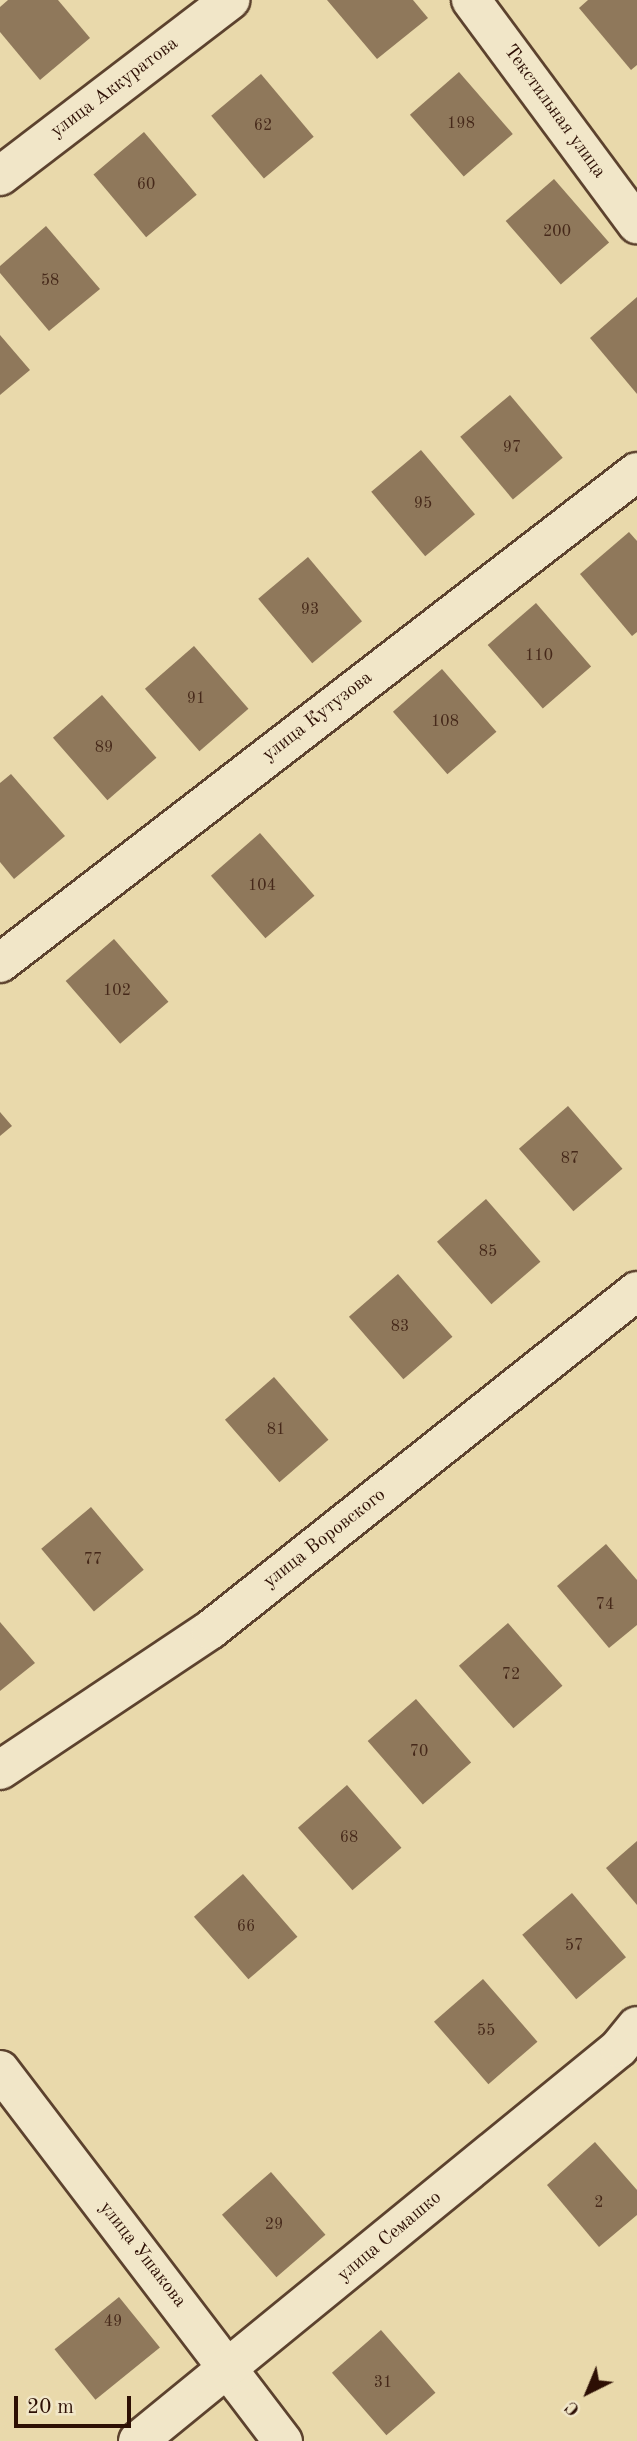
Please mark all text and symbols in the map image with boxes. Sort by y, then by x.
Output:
street label: улица Аккуратова [47,33,183,143]
street label: Текстильная улица [498,41,610,183]
house number: 198 [447,114,475,134]
house number: 62 [254,116,272,136]
house number: 60 [137,175,155,195]
house number: 200 [543,222,571,242]
house number: 58 [41,271,59,291]
house number: 97 [503,438,521,458]
house number: 95 [414,494,432,514]
house number: 93 [301,600,319,620]
house number: 110 [525,646,553,666]
street label: улица Кутузова [259,667,377,767]
house number: 91 [187,689,205,709]
house number: 108 [431,712,459,732]
house number: 89 [95,738,113,758]
house number: 104 [248,876,276,896]
house number: 102 [103,981,131,1001]
house number: 87 [561,1149,579,1169]
house number: 85 [479,1242,497,1262]
house number: 83 [391,1317,409,1337]
house number: 81 [267,1420,285,1440]
street label: улица Воровского [259,1484,391,1594]
house number: 77 [84,1550,102,1570]
house number: 74 [596,1595,614,1615]
house number: 72 [502,1665,520,1685]
house number: 70 [410,1742,428,1762]
house number: 68 [340,1828,358,1848]
house number: 66 [237,1917,255,1937]
house number: 57 [565,1936,583,1956]
house number: 55 [477,2021,495,2041]
street label: улица Семашко [333,2187,447,2287]
house number: 2 [594,2193,604,2213]
street label: улица Ушакова [94,2197,190,2313]
house number: 29 [265,2215,283,2235]
house number: 49 [104,2312,122,2332]
north arrow [553,2357,623,2427]
house number: 31 [374,2373,392,2393]
scale bar [18,2382,135,2426]
text: 20 m [27,2397,74,2418]
text: С [562,2397,584,2419]

